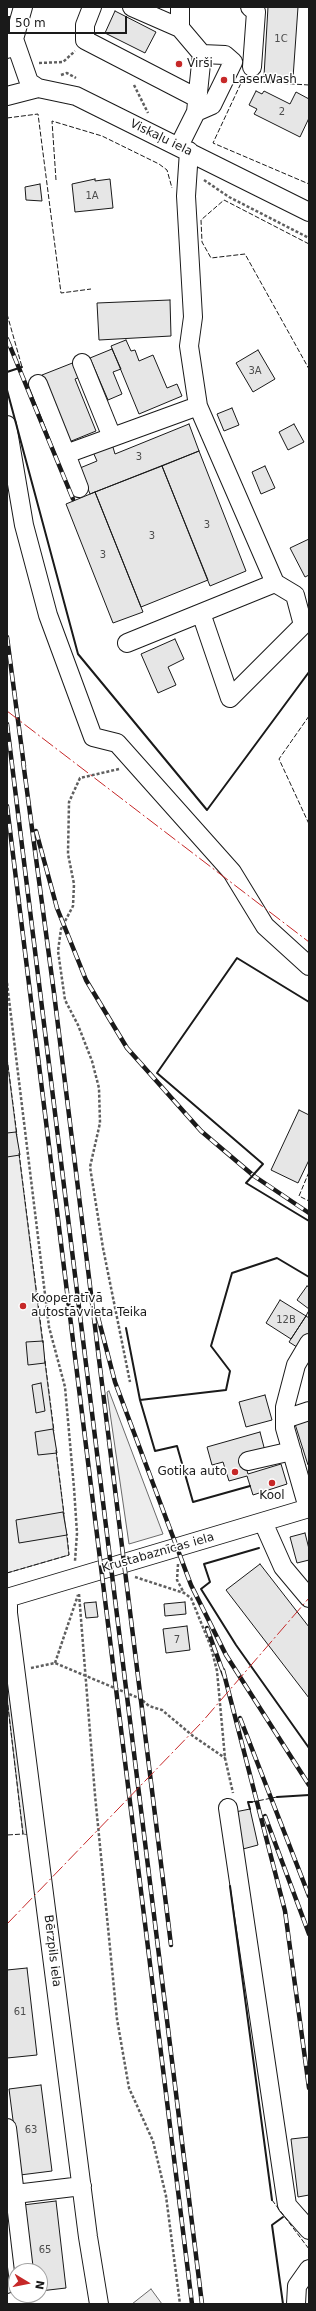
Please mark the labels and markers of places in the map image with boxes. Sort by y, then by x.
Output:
place label: Virši [187,57,213,71]
marker: Virši [174,59,184,69]
place label: LaserWash [232,73,297,87]
marker: LaserWash [219,75,229,85]
place label: Kooperatīvā autostāvvieta Teika [31,1292,147,1320]
marker: Kooperatīvā autostāvvieta Teika [18,1301,28,1311]
place label: Gotika auto [157,1465,227,1479]
marker: Gotika auto [230,1467,240,1477]
marker: Kool [267,1478,277,1488]
place label: Kool [259,1489,285,1503]

